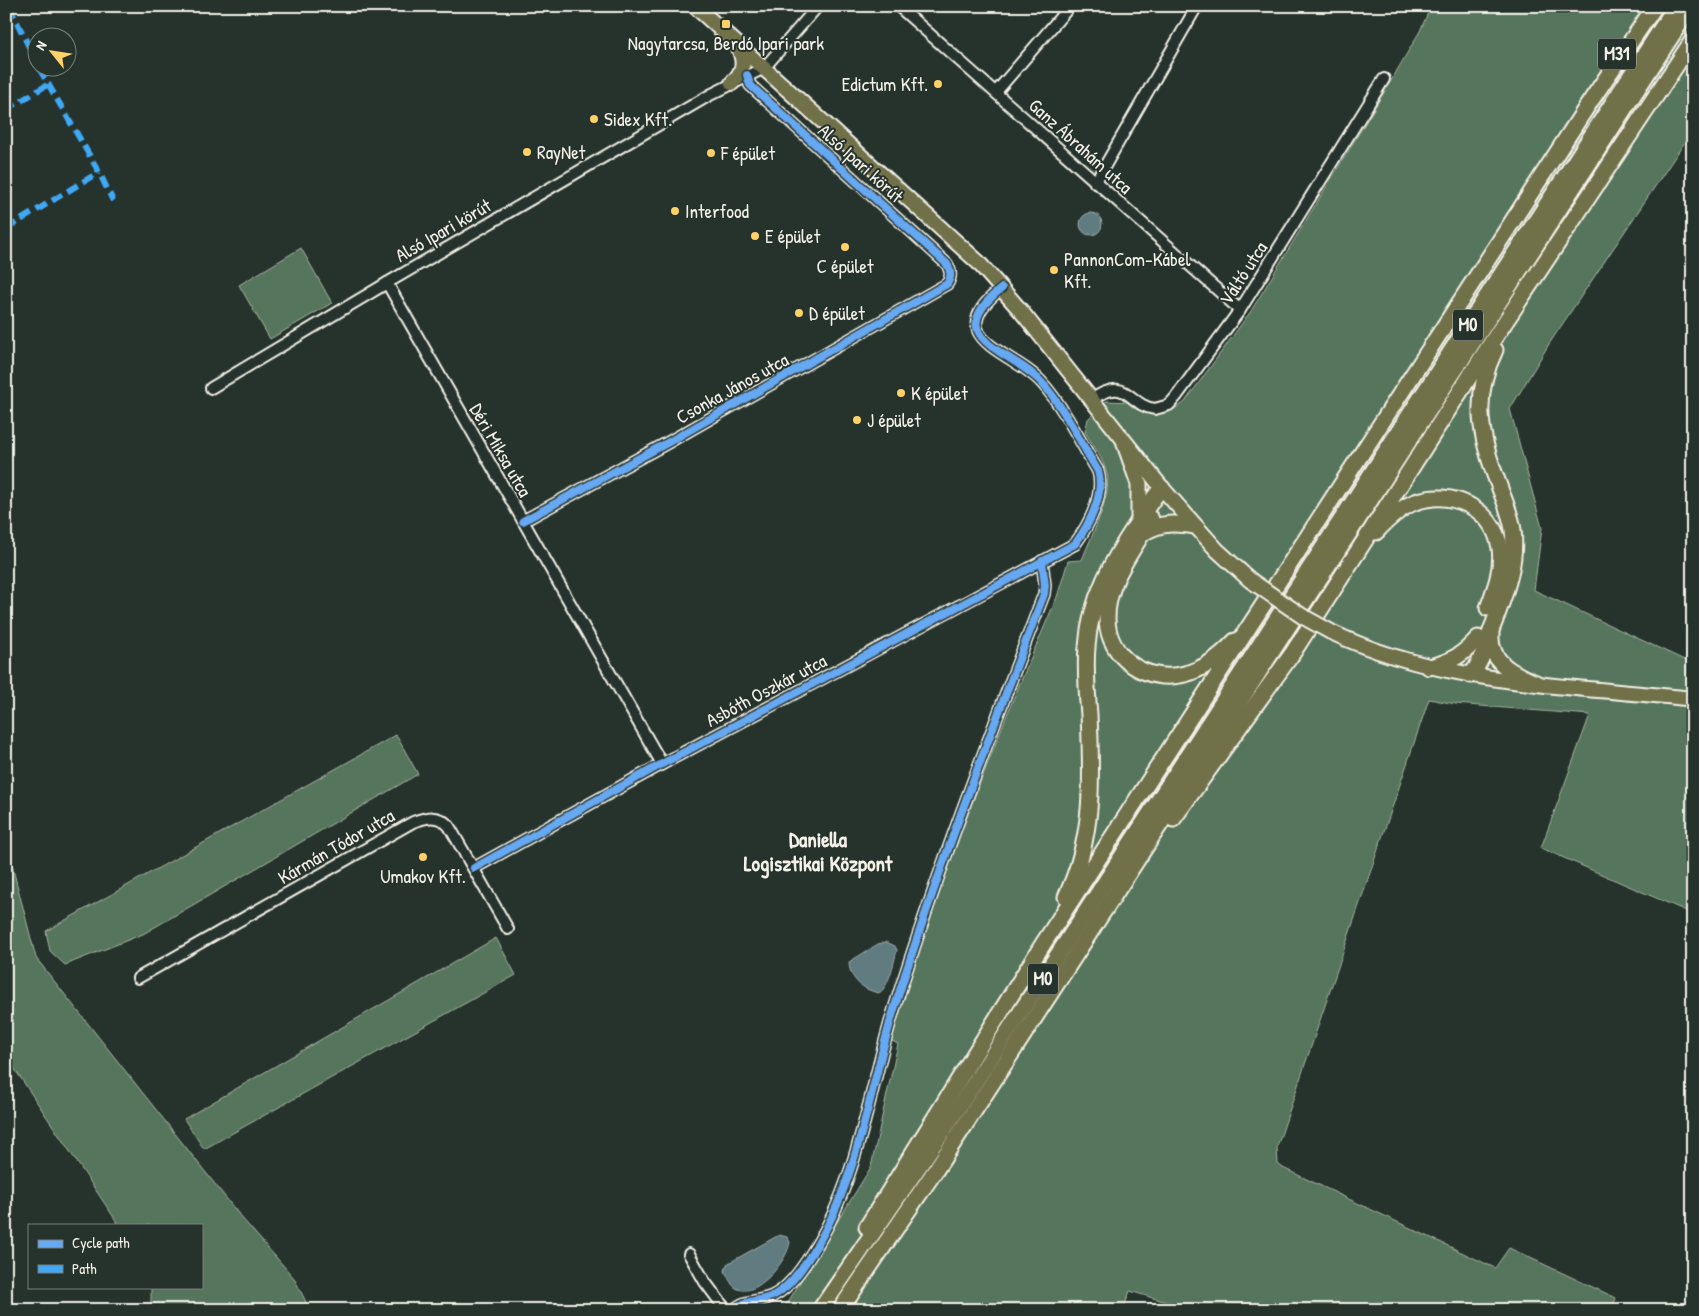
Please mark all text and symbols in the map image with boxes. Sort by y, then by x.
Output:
marker: Nagytarcsa, Berdó Ipari park [720,18,732,30]
north arrow [28,28,78,78]
place label: Nagytarcsa, Berdó Ipari park [628,30,824,56]
text: N [30,37,51,53]
road number: M31 [1598,39,1636,70]
place label: Edictum Kft. [842,71,928,97]
marker: Edictum Kft. [932,78,944,90]
street label: Ganz Ábrahám utca [1024,92,1139,200]
place label: Sidex Kft. [604,106,672,132]
marker: Sidex Kft. [588,113,600,125]
street label: Alsó Ipari körút [813,118,910,209]
place label: RayNet [537,139,586,165]
place label: F épület [720,140,775,166]
marker: RayNet [521,146,533,158]
marker: F épület [705,147,717,159]
street label: Alsó Ipari körút [390,192,496,268]
place label: Interfood [685,198,750,224]
marker: Interfood [669,205,681,217]
place label: E épület [765,223,821,249]
marker: E épület [749,230,761,242]
street label: Váltó utca [1213,236,1273,310]
marker: C épület [839,241,851,253]
place label: PannonCom-Kábel Kft. [1064,246,1191,294]
place label: C épület [816,253,874,279]
marker: PannonCom-Kábel Kft. [1048,264,1060,276]
place label: D épület [809,300,865,326]
marker: D épület [793,307,805,319]
road number: M0 [1453,310,1483,340]
street label: Csonka János utca [671,346,793,430]
place label: K épület [911,380,968,406]
marker: K épület [895,387,907,399]
street label: Déri Miksa utca [464,398,539,502]
place label: J épület [867,407,921,433]
marker: J épület [851,414,863,426]
street label: Asbóth Oszkár utca [701,647,831,733]
street label: Kármán Tódor utca [273,802,399,890]
district label: Daniella Logisztikai Központ [744,825,893,879]
marker: Umakov Kft. [417,851,429,863]
place label: Umakov Kft. [380,863,466,889]
road number: M0 [1028,964,1058,994]
legend [28,1224,202,1288]
text: Cycle path [72,1232,130,1253]
text: Path [72,1258,97,1279]

